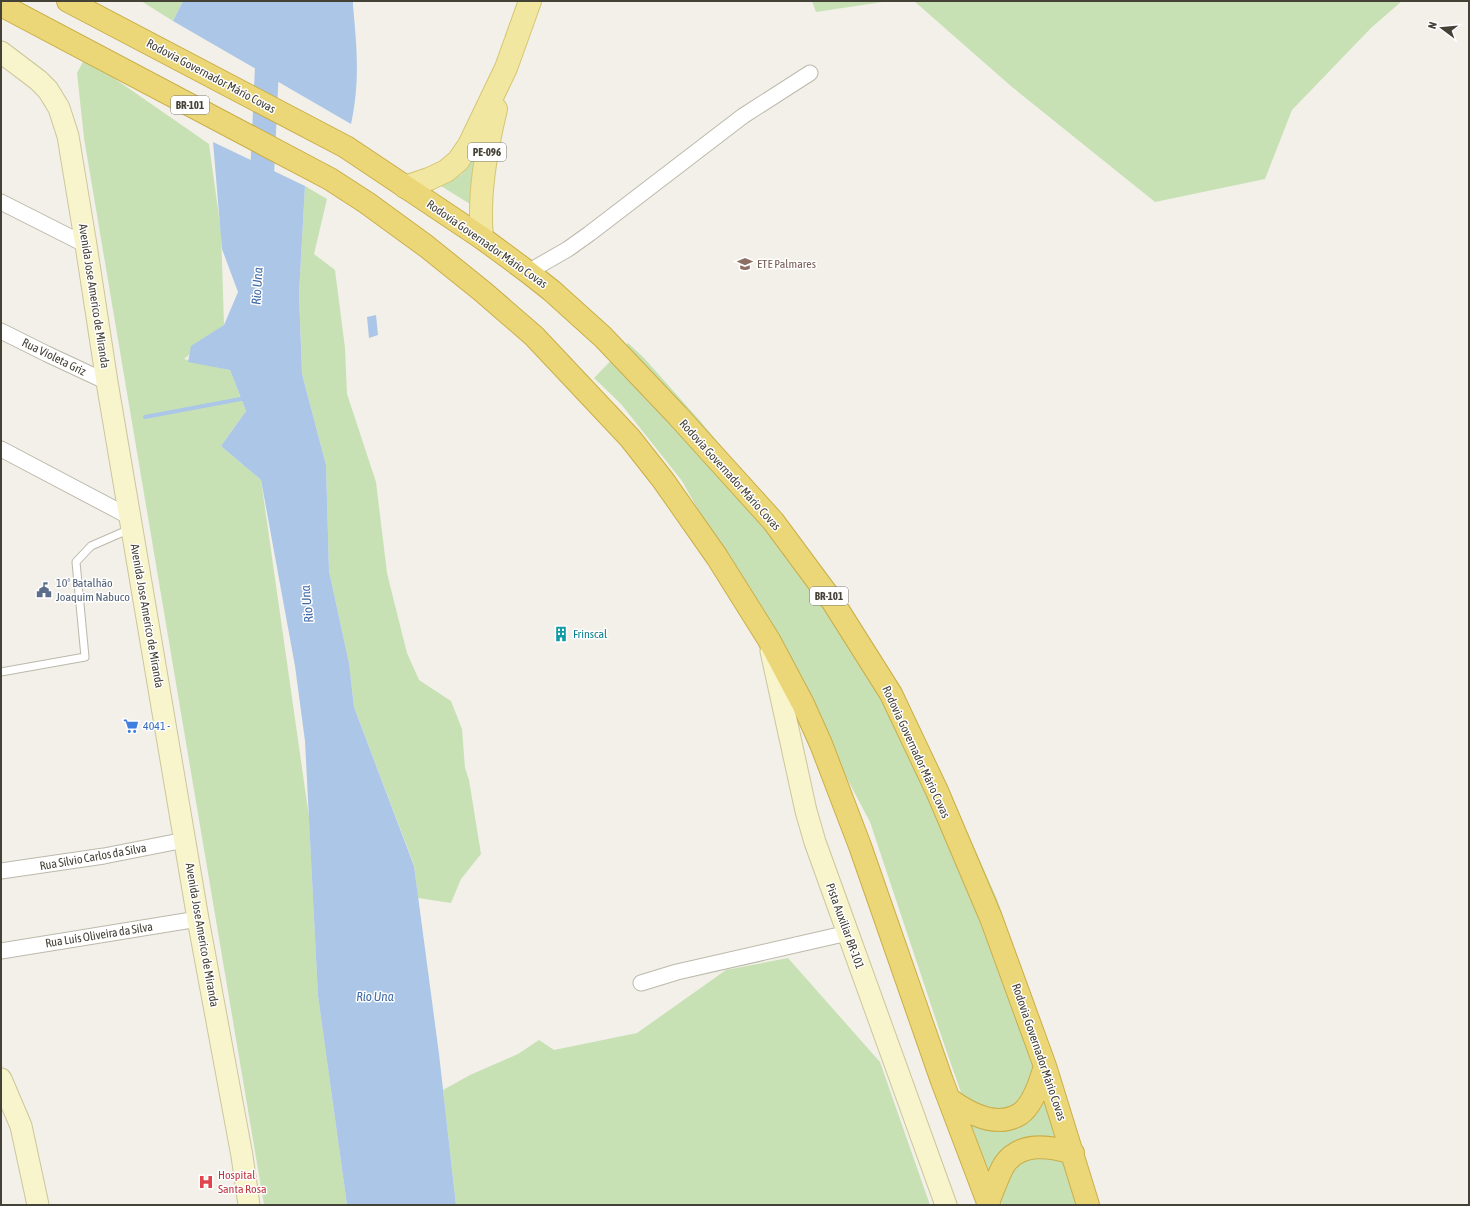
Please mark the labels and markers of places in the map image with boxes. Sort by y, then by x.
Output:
school or university icon: ETE Palmares [736,255,754,273]
place label: ETE Palmares [757,257,816,271]
place label: 10º Batalhão Joaquim Nabuco [56,576,130,604]
public building icon: 10º Batalhão Joaquim Nabuco [35,581,53,599]
building icon: Frinscal [552,625,570,643]
place label: Frinscal [573,627,608,641]
supermarket icon: 4041 - [122,717,140,735]
place label: 4041 - [143,719,170,733]
place label: Hospital Santa Rosa [218,1168,267,1196]
hospital icon: Hospital Santa Rosa [197,1173,215,1191]

